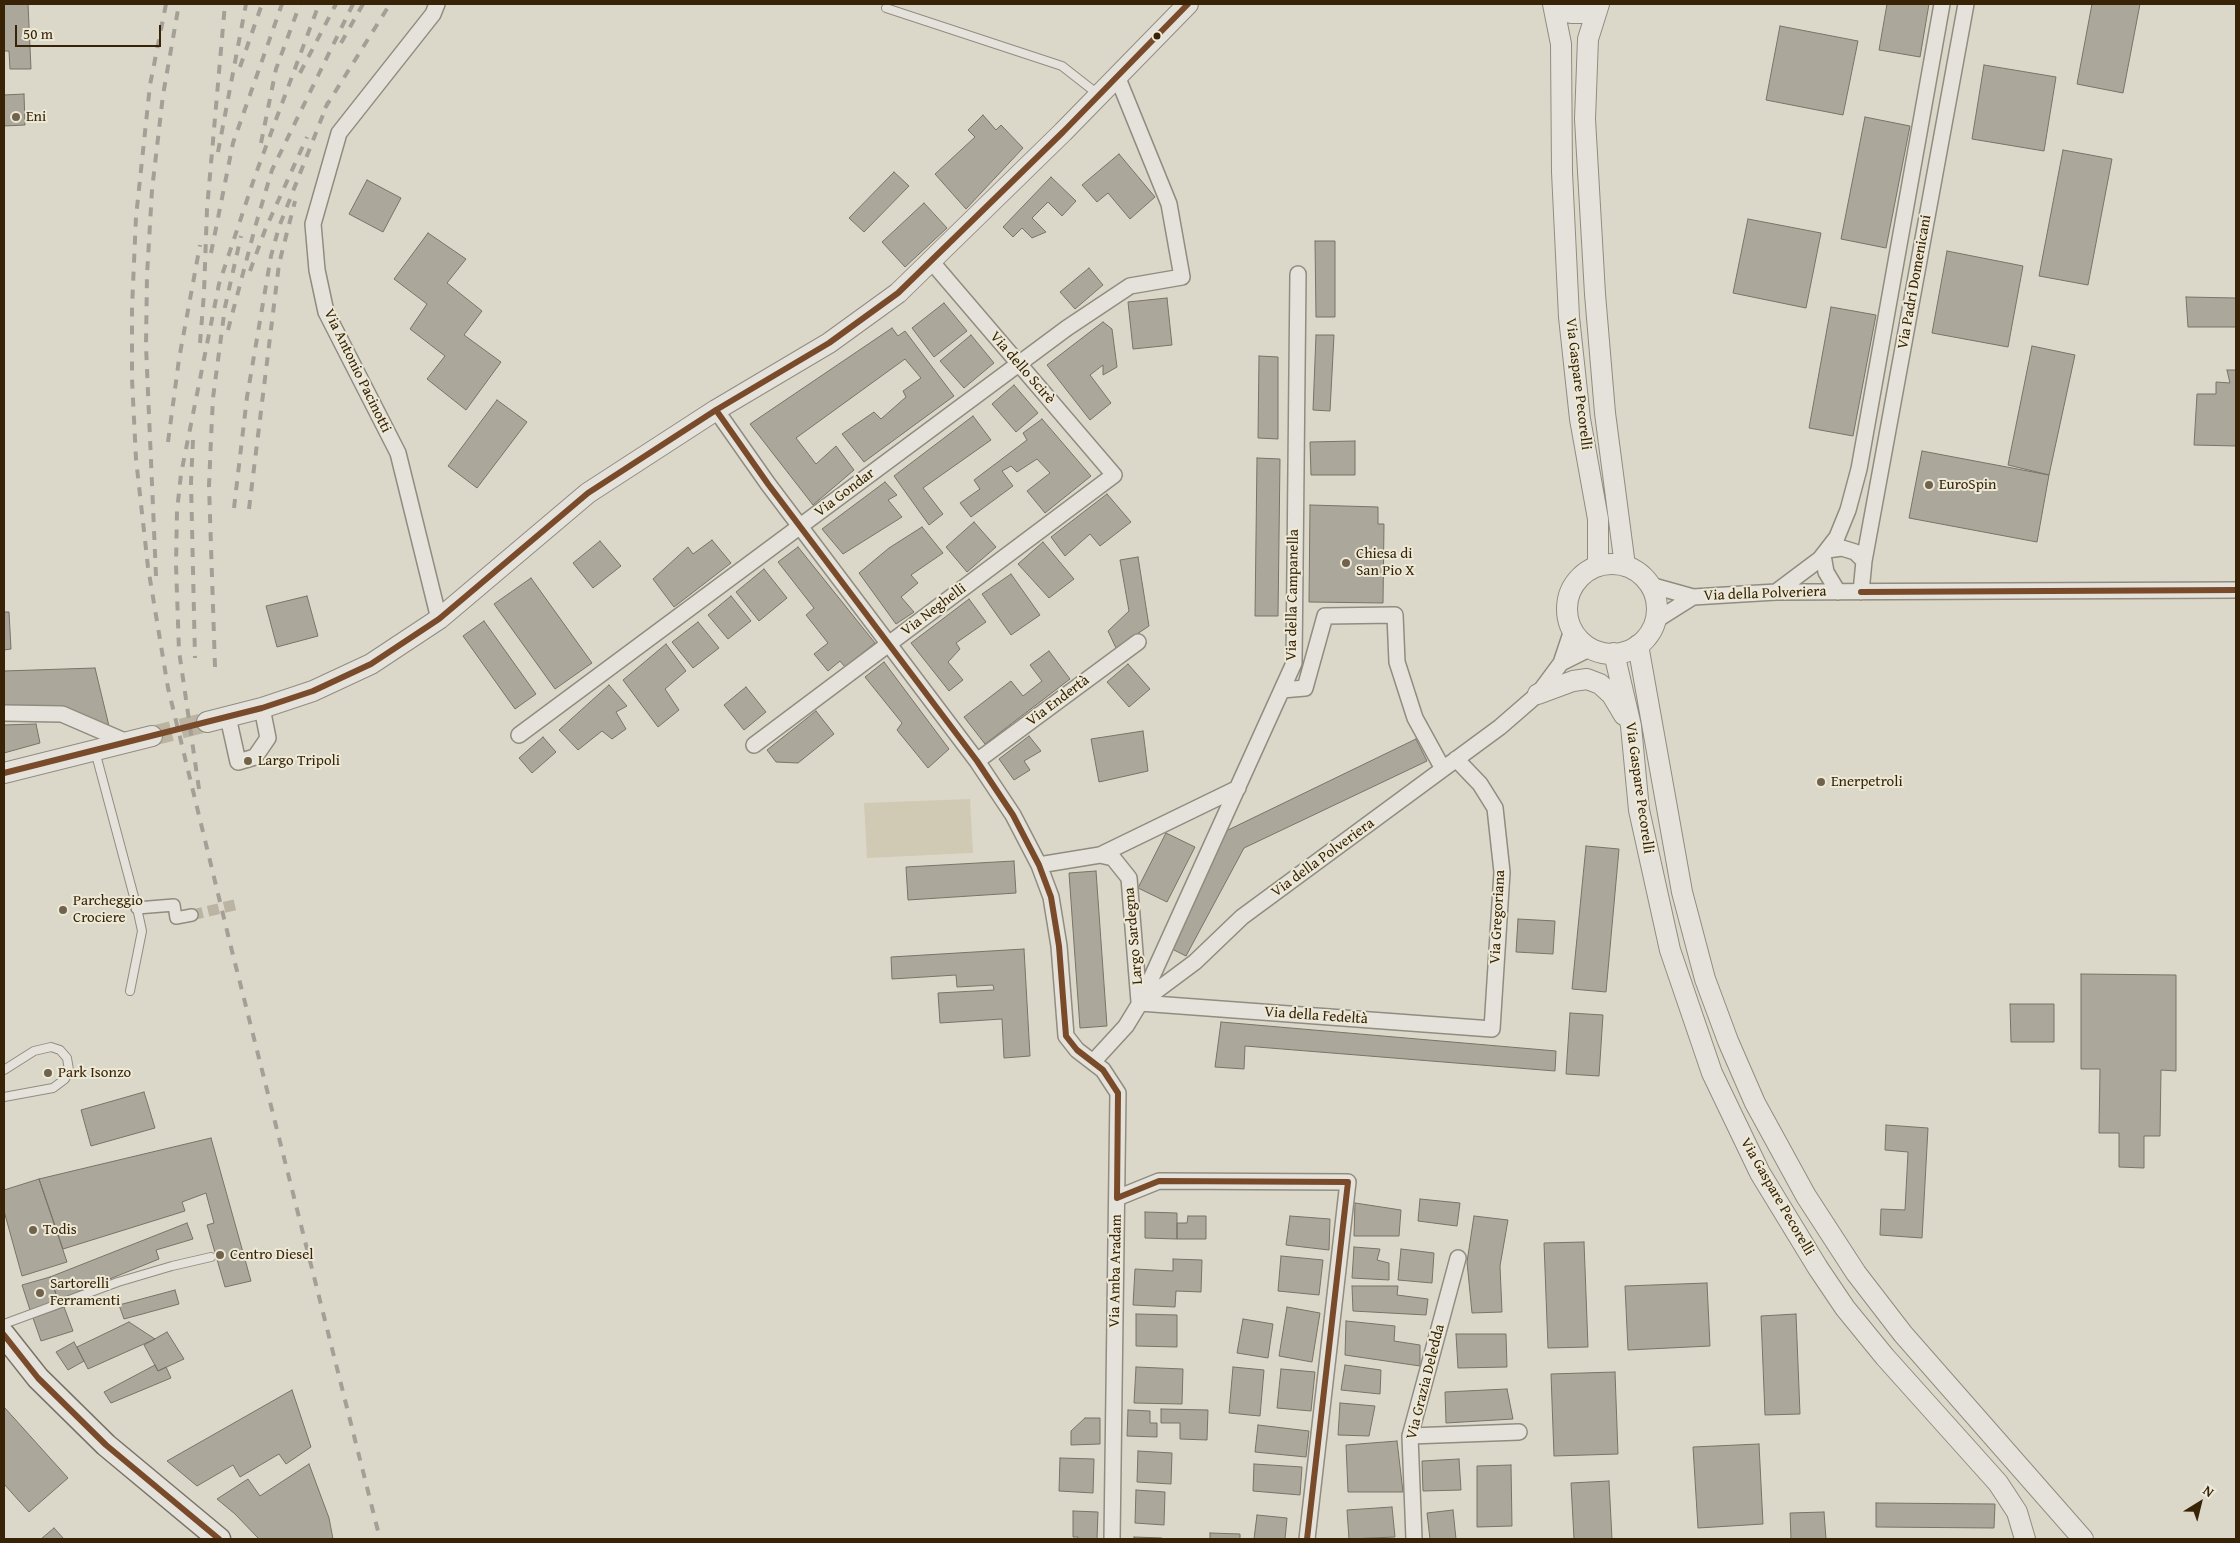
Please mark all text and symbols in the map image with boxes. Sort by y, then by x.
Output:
scale bar [18,15,164,47]
text: 50 m [23,23,53,44]
unlabelled marker [1152,31,1162,41]
place label: Eni [26,108,46,126]
marker: Eni [10,111,22,123]
street label: Via Padri Domenicani [1894,213,1936,351]
street label: Via Antonio Pacinotti [319,306,395,436]
street label: Via Gaspare Pecorelli [1561,317,1595,451]
street label: Via dello Scirè [986,328,1058,408]
street label: Via Gondar [811,465,879,521]
place label: EuroSpin [1939,476,1996,494]
marker: EuroSpin [1923,479,1935,491]
street label: Via della Campanella [1283,529,1303,661]
place label: Chiesa di San Pio X [1356,545,1415,580]
marker: Chiesa di San Pio X [1340,557,1352,569]
street label: Via Neghelli [898,580,970,640]
street label: Via della Polveriera [1703,583,1827,605]
street label: Via Endertà [1023,672,1093,730]
street label: Via Gaspare Pecorelli [1621,721,1657,855]
place label: Largo Tripoli [258,752,340,770]
marker: Largo Tripoli [242,755,254,767]
place label: Enerpetroli [1831,773,1903,791]
marker: Enerpetroli [1815,776,1827,788]
street label: Via della Polveriera [1268,815,1378,901]
street label: Via Gregoriana [1487,869,1509,965]
street label: Largo Sardegna [1121,887,1147,985]
place label: Parcheggio Crociere [73,892,143,927]
marker: Parcheggio Crociere [57,904,69,916]
street label: Via della Fedeltà [1264,1003,1368,1029]
place label: Park Isonzo [58,1064,131,1082]
marker: Park Isonzo [42,1067,54,1079]
street label: Via Gaspare Pecorelli [1736,1135,1818,1259]
street label: Via Amba Aradam [1106,1214,1126,1328]
place label: Todis [43,1221,77,1239]
marker: Todis [27,1224,39,1236]
place label: Centro Diesel [230,1246,313,1264]
marker: Centro Diesel [214,1249,226,1261]
place label: Sartorelli Ferramenti [50,1275,120,1310]
marker: Sartorelli Ferramenti [34,1287,46,1299]
street label: Via Grazia Deledda [1403,1323,1449,1441]
north arrow [2175,1478,2225,1528]
text: N [2199,1480,2218,1502]

